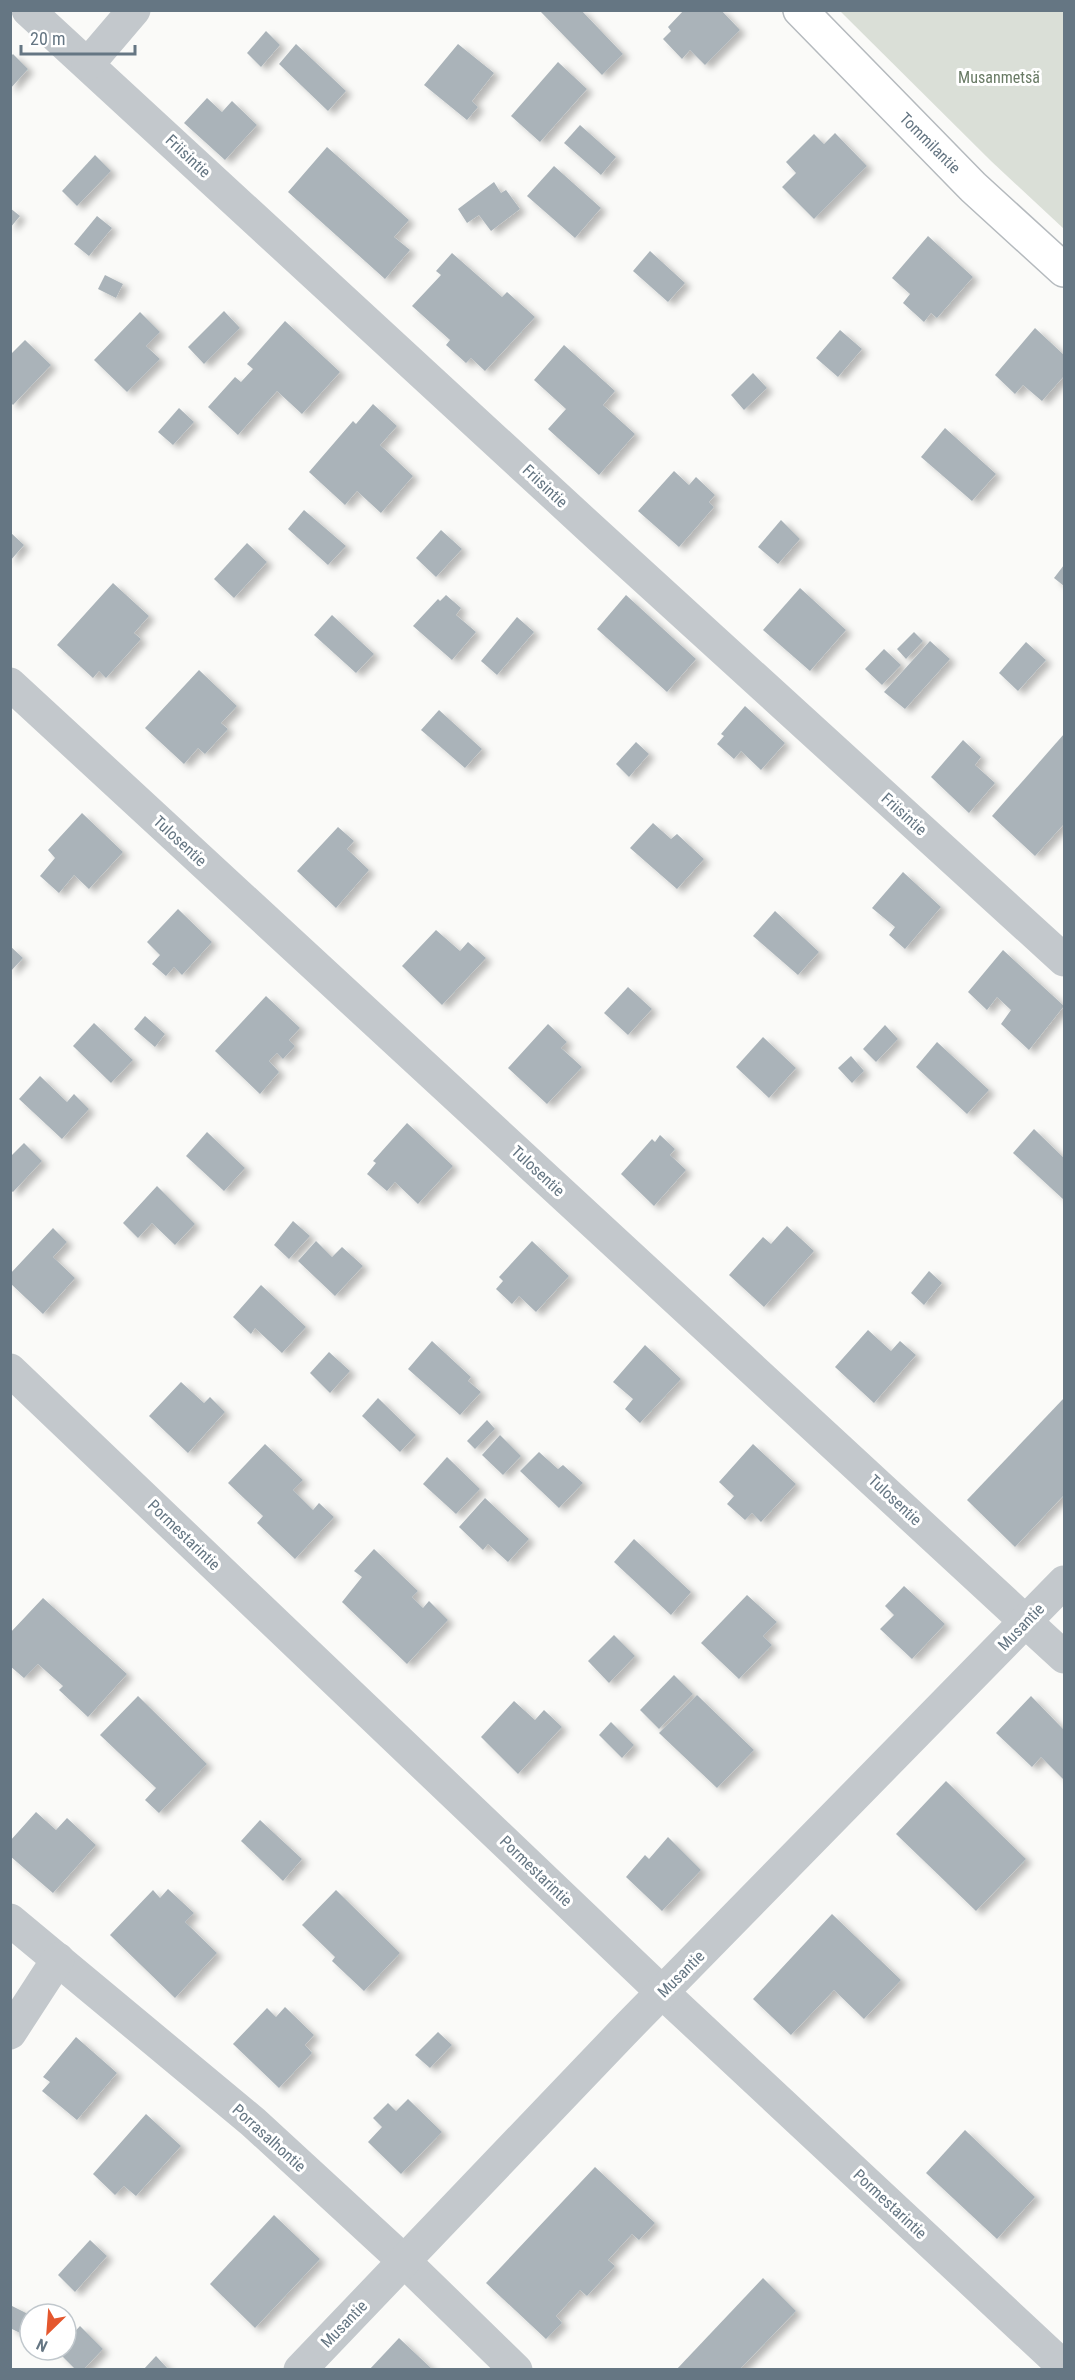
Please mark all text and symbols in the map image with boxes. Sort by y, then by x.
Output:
scale bar [21,18,135,56]
text: 20 m [30,28,65,49]
park label: Musanmetsä [958,68,1040,87]
street label: Tommilantie [896,109,964,177]
street label: Friisintie [162,131,214,181]
street label: Friisintie [519,461,571,511]
street label: Friisintie [877,789,931,839]
street label: Tulosentie [150,812,210,870]
street label: Tulosentie [508,1142,568,1200]
street label: Tulosentie [865,1471,925,1529]
street label: Pormestarintie [144,1496,224,1574]
street label: Musantie [994,1599,1048,1655]
street label: Pormestarintie [496,1832,576,1910]
street label: Musantie [654,1947,708,2001]
street label: Porrasalhontie [228,2100,310,2176]
street label: Pormestarintie [849,2165,931,2243]
street label: Musantie [317,2296,371,2352]
north arrow [18,2302,78,2362]
text: N [33,2334,50,2356]

